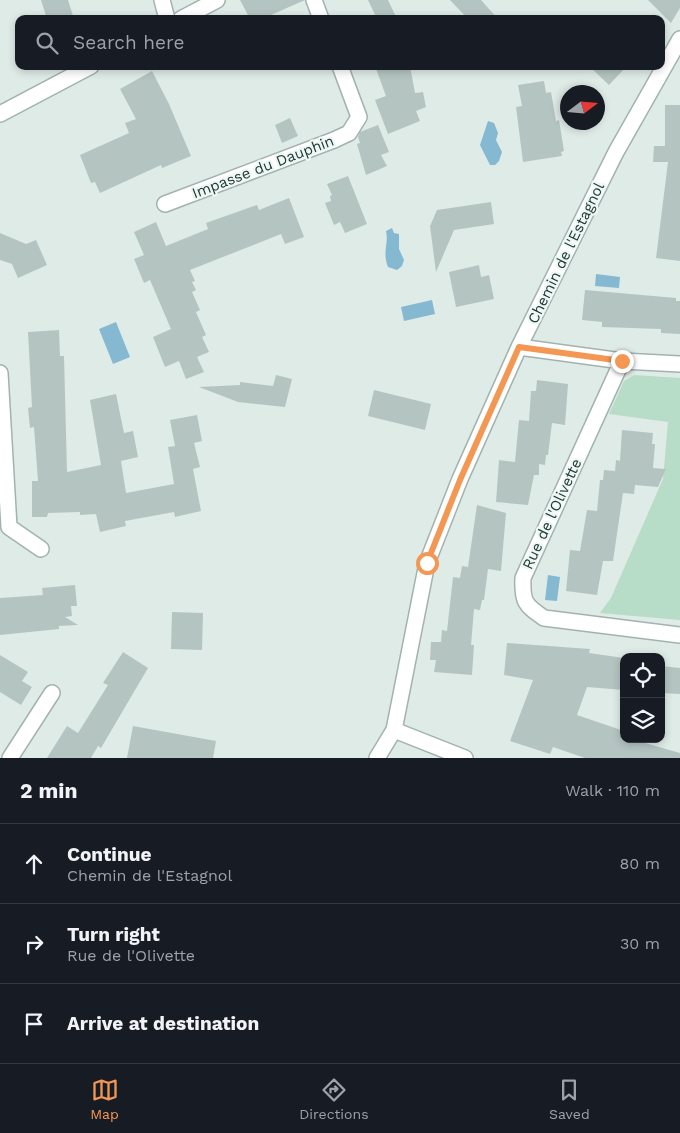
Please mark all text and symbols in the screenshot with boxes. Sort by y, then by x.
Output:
search box [15,15,665,70]
icon: search [33,29,61,57]
text: Search here [73,31,184,54]
north arrow [560,85,605,130]
street label: Impasse du Dauphin [190,132,336,202]
street label: Chemin de l'Estagnol [524,179,608,327]
route end [611,350,634,373]
street label: Rue de l'Olivette [518,456,586,572]
route start [416,552,439,575]
map controls [620,653,665,743]
button: locate [620,653,665,698]
button: layers [620,698,665,743]
text: 2 min [20,778,77,803]
text: Walk · 110 m [565,781,660,800]
text: Continue [67,843,151,866]
icon: ahead [20,850,48,878]
text: 80 m [619,854,660,873]
text: Chemin de l'Estagnol [67,866,232,885]
text: Turn right [67,923,160,946]
icon: right [20,930,48,958]
text: 30 m [620,934,660,953]
text: Rue de l'Olivette [67,946,195,965]
icon: arrive [20,1010,48,1038]
text: Arrive at destination [67,1012,259,1035]
tab: Map [90,1076,119,1122]
tab: Directions [299,1076,369,1122]
tab: Saved [549,1076,590,1122]

